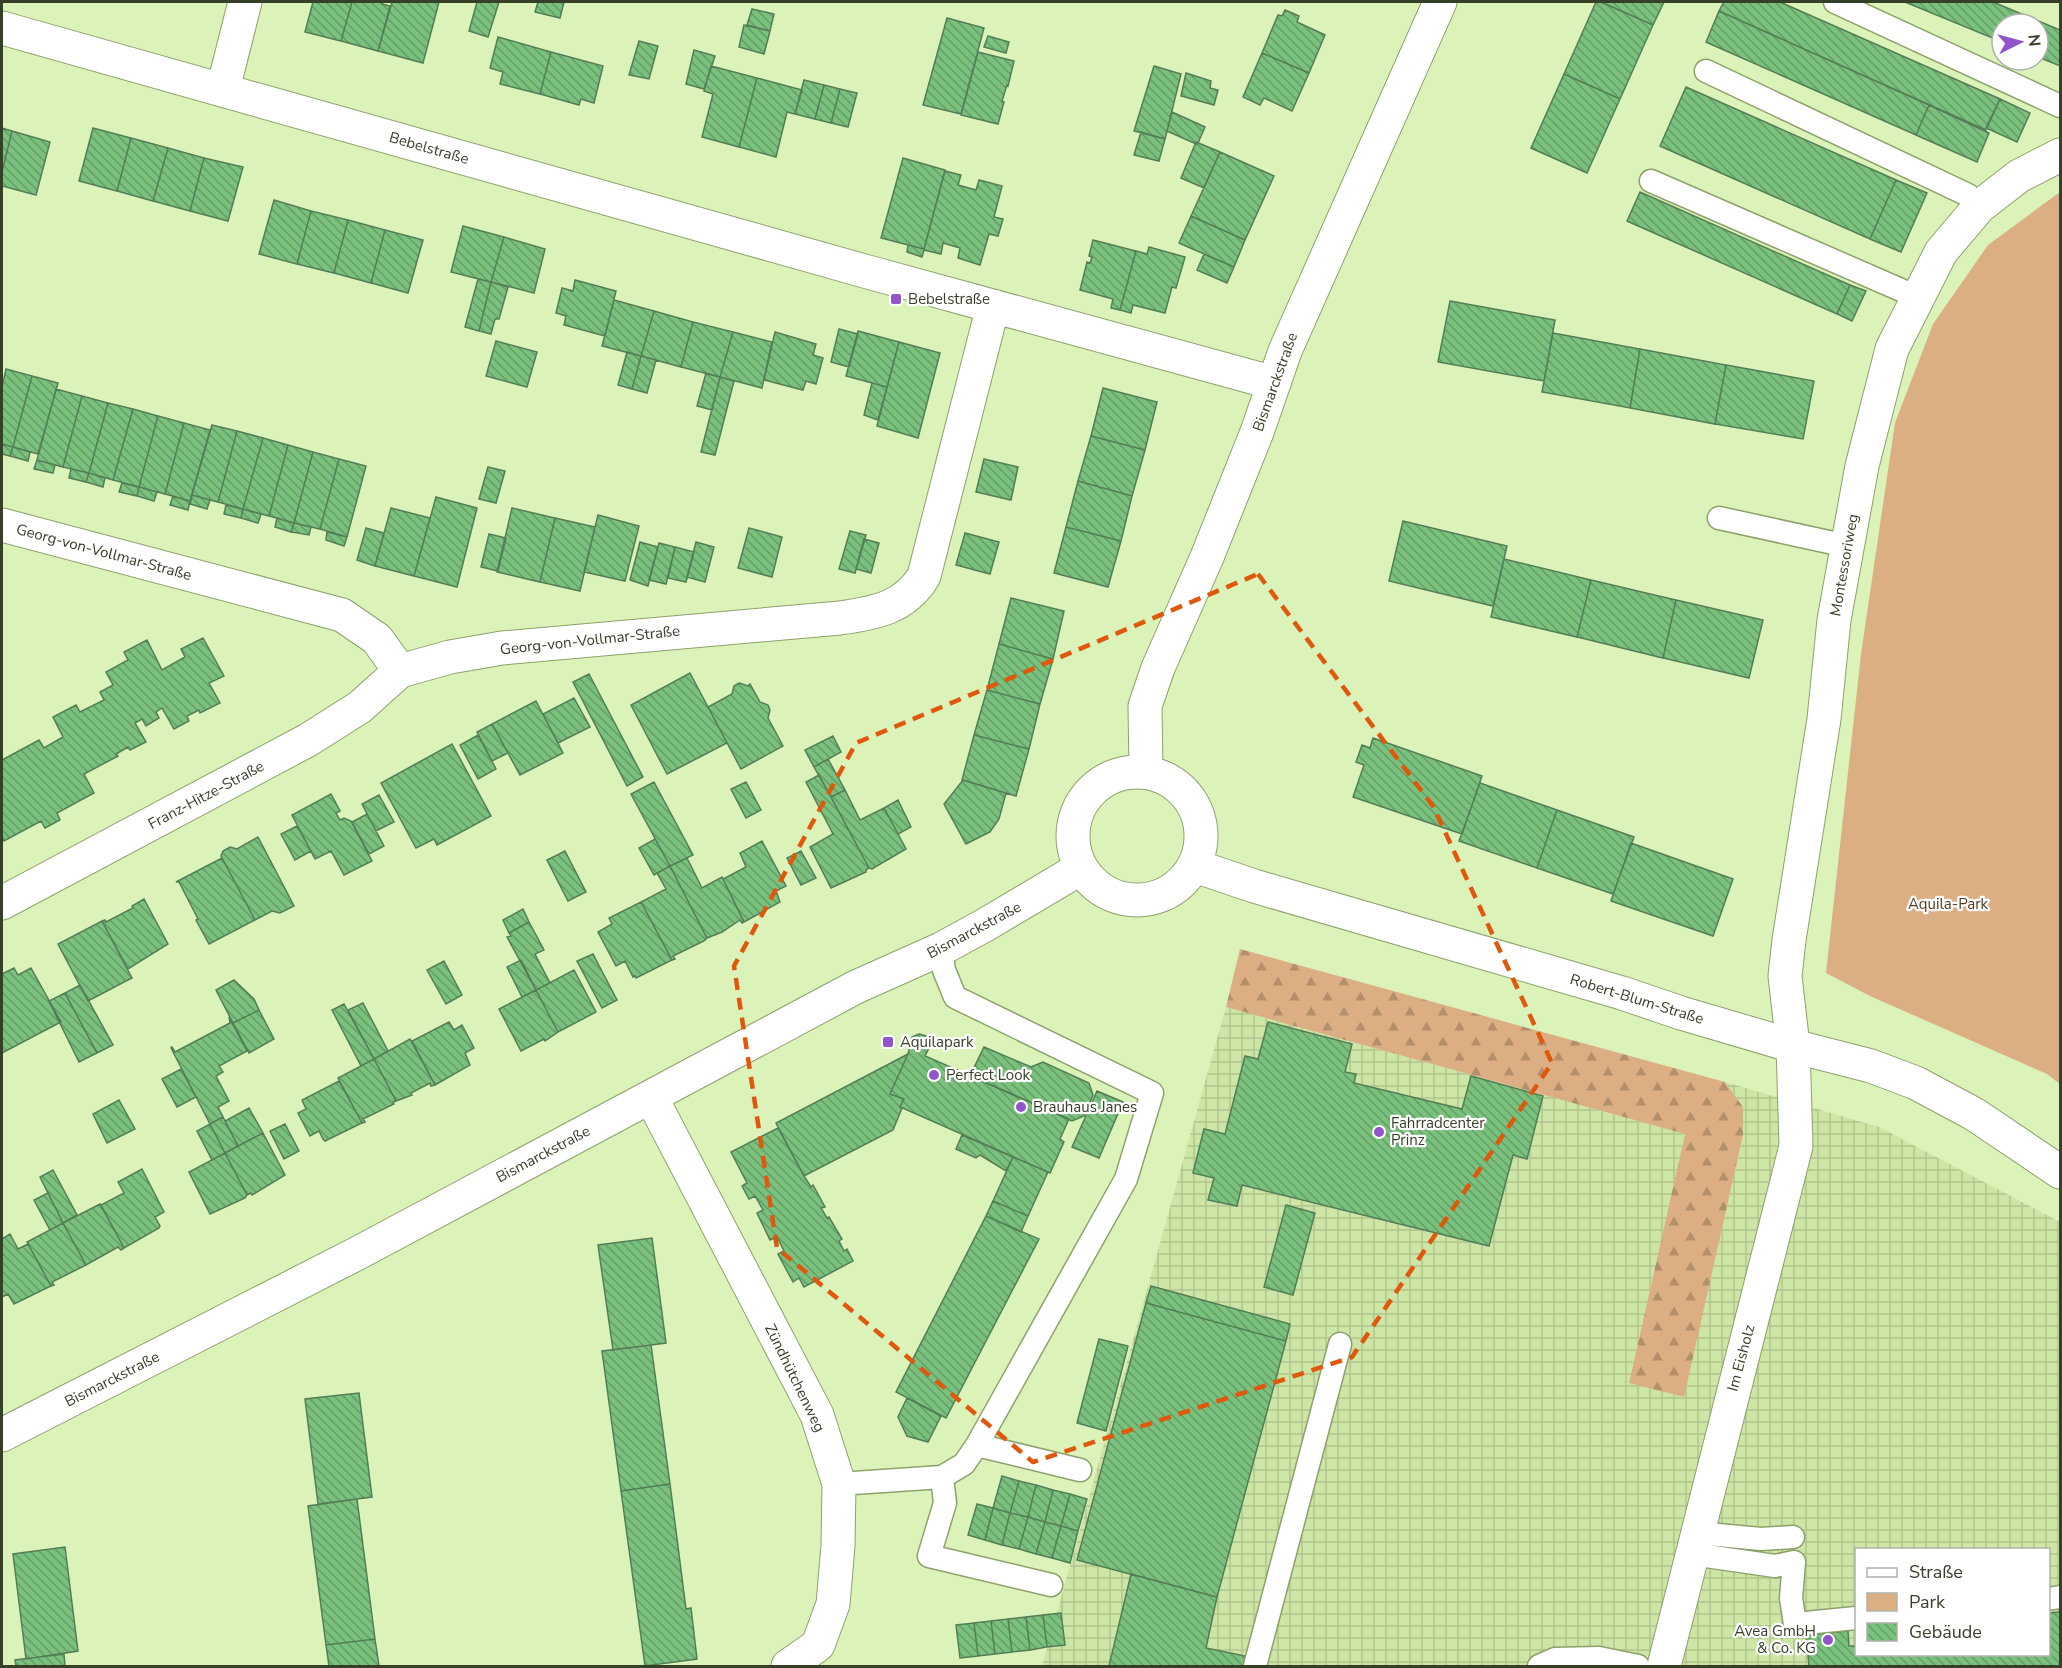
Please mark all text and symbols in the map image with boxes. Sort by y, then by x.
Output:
north arrow [1990,12,2050,72]
text: N [2022,33,2045,48]
street label: Bebelstraße [387,127,471,169]
place label: Bebelstraße [908,289,990,309]
marker: Bebelstraße [889,292,903,306]
street label: Bismarckstraße [1248,330,1302,434]
street label: Montessoriweg [1825,512,1863,618]
street label: Georg-von-Vollmar-Straße [14,519,194,585]
street label: Georg-von-Vollmar-Straße [499,621,681,659]
street label: Franz-Hitze-Straße [145,756,267,834]
park label: Aquila-Park [1908,894,1989,914]
street label: Bismarckstraße [923,897,1025,963]
street label: Robert-Blum-Straße [1568,969,1706,1029]
place label: Aquilapark [900,1032,974,1052]
marker: Aquilapark [881,1035,895,1049]
place label: Perfect Look [946,1065,1030,1085]
marker: Perfect Look [927,1068,941,1082]
place label: Brauhaus Janes [1033,1097,1137,1117]
marker: Brauhaus Janes [1014,1100,1028,1114]
place label: Fahrradcenter Prinz [1391,1113,1485,1150]
street label: Bismarckstraße [492,1121,594,1187]
marker: Fahrradcenter Prinz [1372,1125,1386,1139]
street label: Zündhütchenweg [760,1321,830,1435]
street label: Im Eisholz [1723,1322,1760,1394]
street label: Bismarckstraße [61,1346,163,1412]
legend [1855,1548,2050,1656]
text: Straße [1909,1560,1963,1584]
text: Park [1909,1590,1946,1614]
text: Gebäude [1909,1620,1982,1644]
place label: Avea GmbH & Co. KG [1734,1621,1816,1658]
marker: Avea GmbH & Co. KG [1821,1633,1835,1647]

